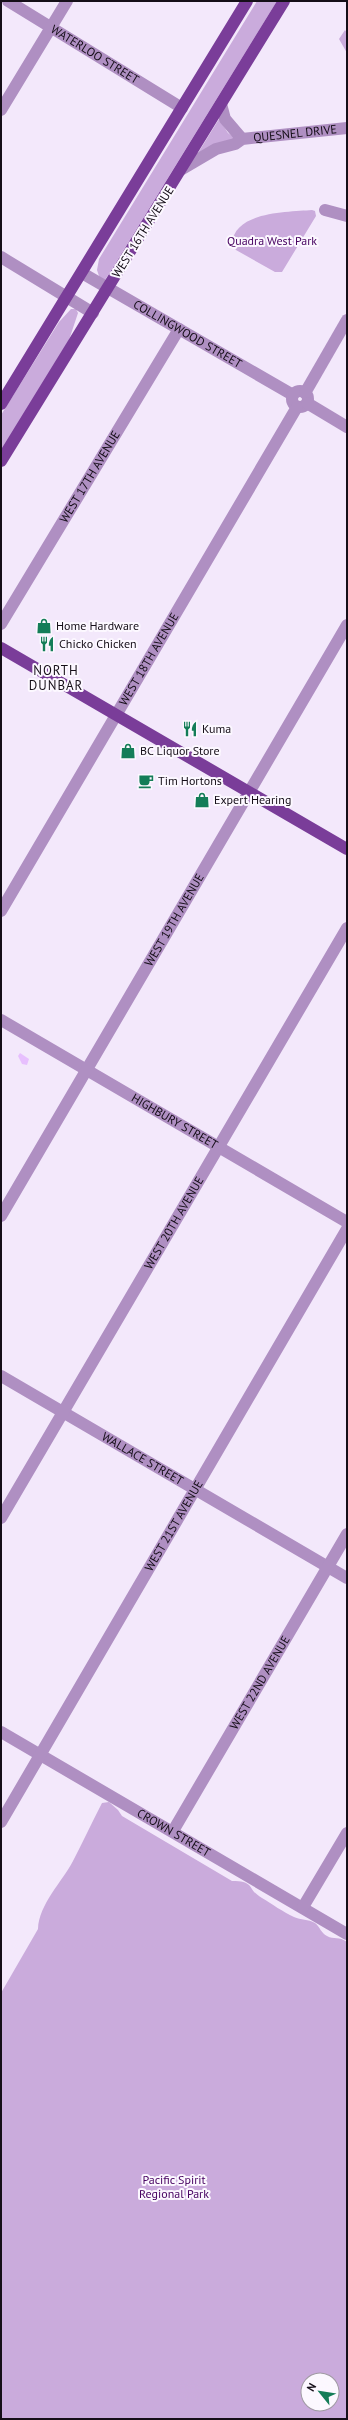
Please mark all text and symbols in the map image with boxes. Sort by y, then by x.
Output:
street label: WATERLOO STREET [48,21,142,87]
street label: QUESNEL DRIVE [252,121,338,145]
street label: WEST 16TH AVENUE [108,183,177,280]
park label: Quadra West Park [227,233,317,248]
street label: COLLINGWOOD STREET [131,296,245,371]
street label: WEST 17TH AVENUE [56,428,123,525]
street label: WEST 18TH AVENUE [115,610,181,708]
shop icon: Home Hardware [35,617,53,635]
place label: Home Hardware [56,618,139,633]
restaurant icon: Chicko Chicken [38,635,56,653]
place label: Chicko Chicken [59,636,137,651]
district label: NORTH DUNBAR [29,662,83,694]
restaurant icon: Kuma [181,720,199,738]
place label: Kuma [202,721,231,736]
shop icon: BC Liquor Store [119,742,137,760]
place label: BC Liquor Store [140,743,220,758]
cafe icon: Tim Hortons [137,772,155,790]
place label: Tim Hortons [158,773,222,788]
shop icon: Expert Hearing [193,791,211,809]
place label: Expert Hearing [214,792,291,807]
street label: WEST 19TH AVENUE [141,871,207,969]
street label: HIGHBURY STREET [129,1090,221,1152]
street label: WEST 20TH AVENUE [141,1174,207,1272]
street label: WALLACE STREET [99,1429,187,1488]
street label: WEST 21ST AVENUE [141,1477,206,1574]
street label: WEST 22ND AVENUE [226,1633,293,1732]
street label: CROWN STREET [135,1805,214,1860]
park label: Pacific Spirit Regional Park [139,2172,209,2201]
north arrow [300,2372,340,2412]
text: N [303,2380,319,2394]

